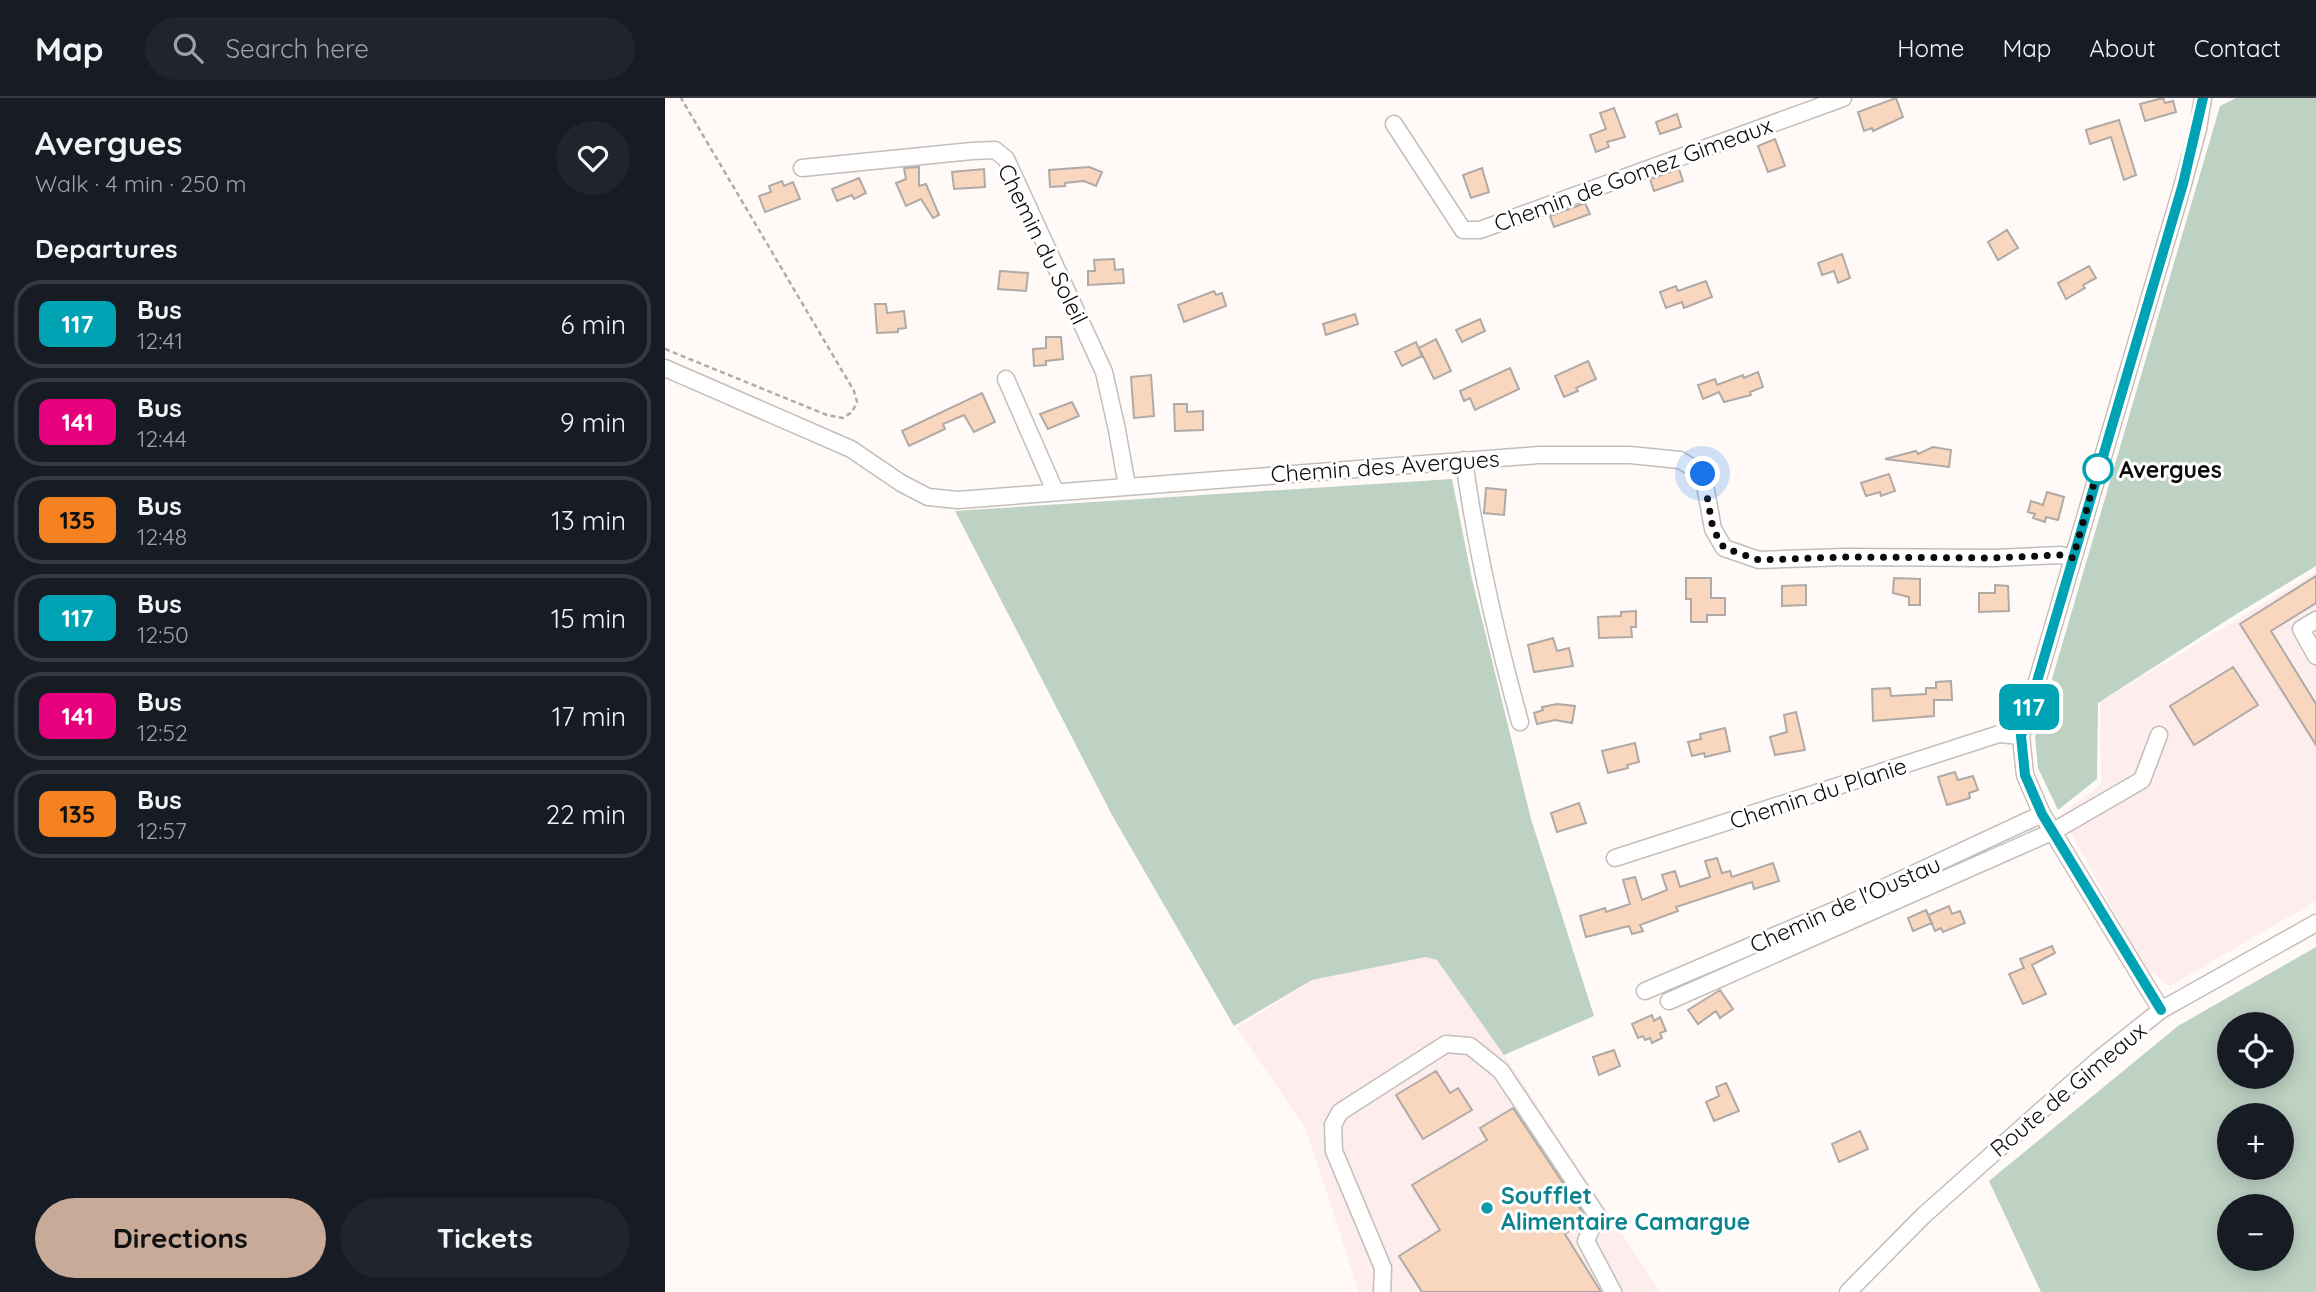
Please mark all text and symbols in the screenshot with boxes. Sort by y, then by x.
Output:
search box [145,17,635,80]
text: Map [35,28,103,69]
icon: search [169,29,207,67]
text: Search here [225,32,369,65]
text: Home [1897,33,1964,63]
text: Map [2002,33,2051,63]
text: About [2089,33,2156,63]
text: Contact [2194,33,2281,63]
street label: Chemin de Gomez Gimeaux [1490,110,1776,238]
button: heart [556,121,630,195]
text: Avergues [35,122,182,163]
street label: Chemin du Soleil [992,159,1094,329]
text: Walk · 4 min · 250 m [35,169,246,198]
text: Departures [35,232,178,265]
text: Bus [137,293,182,326]
text: 6 min [561,308,626,341]
text: 117 [62,309,93,339]
text: 12:41 [137,326,183,355]
text: Bus [137,391,182,424]
text: 9 min [560,406,626,439]
text: 141 [61,407,94,437]
text: 12:44 [137,424,187,453]
street label: Chemin des Avergues [1270,444,1500,488]
marker: Avergues [2083,454,2113,484]
place label: Avergues [2119,455,2222,484]
your location [1685,456,1720,491]
text: Bus [137,489,182,522]
text: 13 min [551,504,626,537]
text: 135 [59,505,96,535]
text: 12:48 [137,522,187,551]
text: Bus [137,587,182,620]
text: 15 min [551,602,626,635]
text: 117 [62,603,93,633]
text: 12:50 [137,620,189,649]
line badge: 117 [1989,684,2069,730]
text: Bus [137,685,182,718]
text: 117 [2013,692,2045,722]
text: 17 min [552,700,626,733]
text: 141 [61,701,94,731]
text: 12:52 [137,718,188,747]
street label: Chemin du Planie [1726,751,1910,835]
text: Bus [137,783,182,816]
text: 22 min [546,798,626,831]
text: 135 [59,799,96,829]
text: 12:57 [137,816,187,845]
street label: Chemin de l'Oustau [1745,849,1945,959]
map controls [2217,1012,2294,1271]
button: locate [2217,1012,2294,1089]
street label: Route de Gimeaux [1984,1015,2152,1163]
button: + [2217,1103,2294,1180]
place label: Soufflet Alimentaire Camargue [1501,1181,1750,1236]
button: − [2217,1194,2294,1271]
button: Directions [35,1198,326,1278]
button: Tickets [340,1198,630,1278]
marker: Soufflet Alimentaire Camargue [1479,1200,1495,1216]

